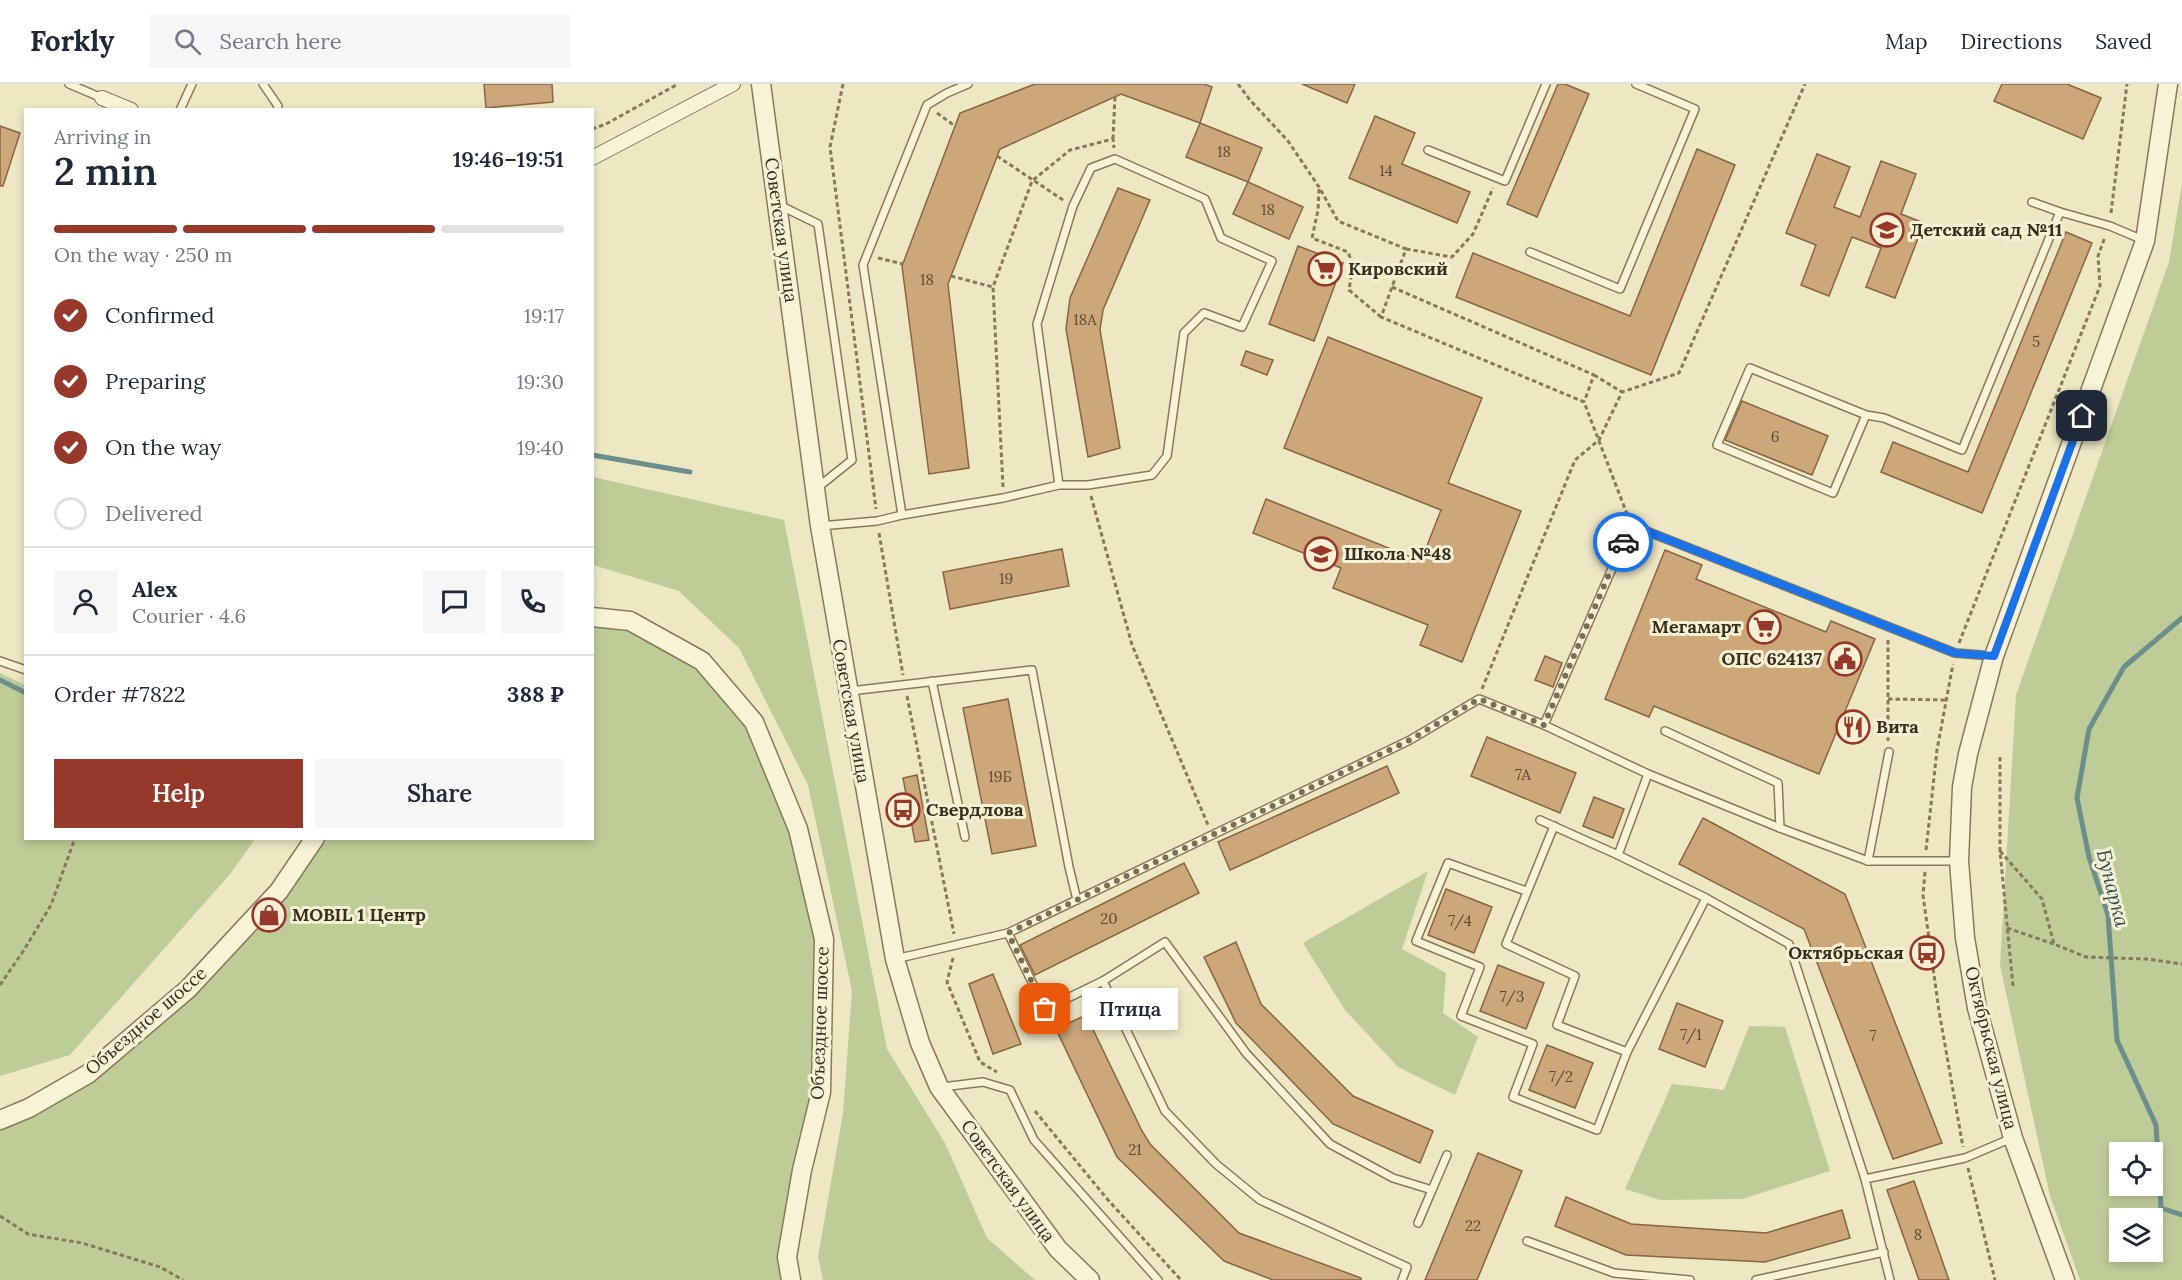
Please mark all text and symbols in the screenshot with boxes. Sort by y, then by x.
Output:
search box [150,14,570,68]
text: Forkly [30,23,114,59]
icon: search [171,25,204,58]
text: Search here [219,27,342,55]
text: Map [1885,28,1928,55]
text: Directions [1961,28,2062,55]
text: Saved [2095,28,2152,55]
text: Arriving in [54,124,151,149]
house number: 18 [1217,142,1231,161]
text: 19:46–19:51 [453,145,564,173]
text: 2 min [54,146,157,196]
street label: Советская улица [760,156,803,304]
house number: 14 [1379,161,1393,180]
house number: 18 [1261,200,1275,219]
school or university icon: Детский сад №11 [1869,212,1905,248]
place label: Детский сад №11 [1910,218,2062,241]
text: On the way · 250 m [54,242,232,267]
supermarket icon: Кировский [1307,251,1343,287]
place label: Кировский [1348,257,1448,280]
house number: 18 [920,270,934,289]
icon: check [54,299,87,332]
text: Confirmed [105,301,214,329]
text: 19:17 [524,303,564,328]
house number: 18А [1073,310,1097,329]
house number: 5 [2032,332,2040,351]
icon: check [54,365,87,398]
text: Preparing [105,367,205,395]
text: 19:30 [517,369,564,394]
pin [2056,390,2107,441]
icon: home [2065,399,2098,432]
house number: 6 [1771,427,1779,446]
icon: check [54,431,87,464]
text: On the way [105,433,221,461]
text: 19:40 [517,435,564,460]
text: Delivered [105,499,203,527]
courier [1593,512,1653,572]
icon: car [1607,526,1640,559]
school or university icon: Школа №48 [1303,536,1339,572]
place label: Школа №48 [1344,542,1452,565]
house number: 19 [999,569,1013,588]
button: person [54,570,117,633]
button: chat [423,570,486,633]
button: phone [501,570,564,633]
text: Alex [132,575,177,603]
text: Courier · 4.6 [132,603,246,628]
supermarket icon: Мегамарт [1746,609,1782,645]
place label: Мегамарт [1651,615,1742,638]
street label: Советская улица [827,637,875,785]
public building icon: ОПС 624137 [1827,641,1863,677]
place label: ОПС 624137 [1722,647,1823,670]
text: Order #7822 [54,680,186,708]
text: 388 ₽ [507,680,564,708]
restaurant icon: Вита [1835,709,1871,745]
place label: Вита [1876,715,1919,738]
button: Help [54,759,303,828]
button: Share [315,759,564,828]
house number: 7А [1515,765,1532,784]
house number: 19Б [988,767,1012,786]
bus stop icon: Свердлова [885,792,921,828]
place label: Свердлова [926,798,1024,821]
water label: Бунарка [2092,846,2135,929]
shop icon: MOBIL 1 Центр [251,897,287,933]
place label: MOBIL 1 Центр [292,903,426,926]
house number: 20 [1100,909,1118,928]
house number: 7/4 [1448,911,1472,931]
bus stop icon: Октябрьская [1909,935,1945,971]
place label: Октябрьская [1788,941,1904,964]
street label: Объездное шоссе [805,946,834,1100]
street label: Объездное шоссе [80,961,211,1080]
street label: Октябрьская улица [1960,964,2023,1132]
pin [1019,983,1070,1034]
house number: 7/3 [1500,987,1524,1007]
callout: Птица [1081,988,1177,1030]
icon: bag [1028,992,1061,1025]
text: Птица [1099,996,1161,1021]
house number: 7/1 [1680,1025,1702,1045]
house number: 7 [1870,1026,1877,1045]
house number: 7/2 [1549,1067,1573,1087]
street label: Советская улица [956,1115,1061,1247]
house number: 21 [1128,1140,1142,1159]
map controls [2109,1142,2163,1262]
button: locate [2109,1142,2163,1196]
button: layers [2109,1208,2163,1262]
house number: 22 [1465,1216,1481,1235]
house number: 8 [1914,1225,1922,1244]

